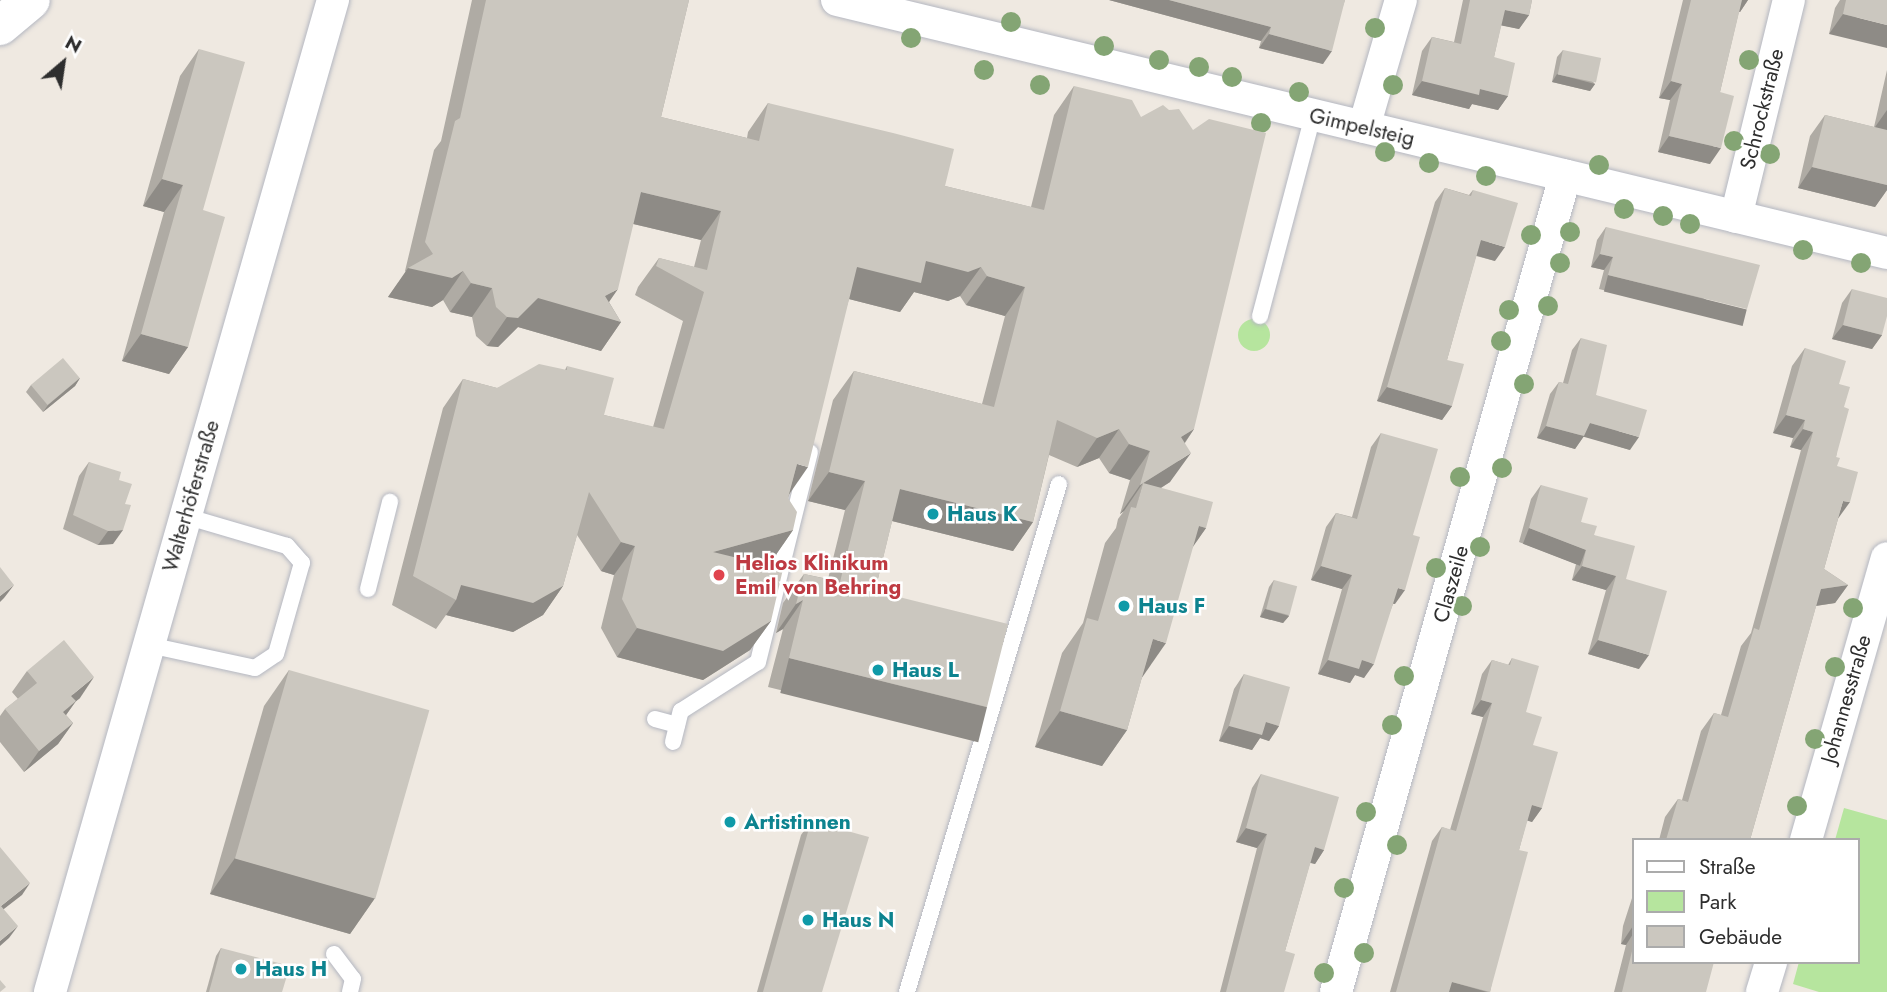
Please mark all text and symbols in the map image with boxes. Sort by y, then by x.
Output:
north arrow [28,28,98,98]
text: N [60,29,87,60]
street label: Schrockstraße [1735,46,1789,172]
street label: Gimpelsteig [1307,103,1417,151]
street label: Walterhöferstraße [157,417,225,575]
place label: Haus K [947,501,1017,527]
marker: Haus K [925,506,941,522]
street label: Claszeile [1428,543,1474,625]
place label: Helios Klinikum Emil von Behring [735,550,901,600]
marker: Helios Klinikum Emil von Behring [709,565,729,585]
place label: Haus F [1138,593,1205,619]
marker: Haus F [1116,598,1132,614]
street label: Johannesstraße [1816,632,1876,766]
place label: Haus L [892,657,959,683]
marker: Haus L [870,662,886,678]
place label: Artistinnen [744,809,851,835]
marker: Artistinnen [722,814,738,830]
legend [1632,838,1859,964]
text: Straße [1699,852,1756,882]
text: Park [1699,887,1736,917]
place label: Haus N [822,907,894,933]
marker: Haus N [800,912,816,928]
text: Gebäude [1699,922,1782,952]
place label: Haus H [255,956,327,982]
marker: Haus H [233,961,249,977]

